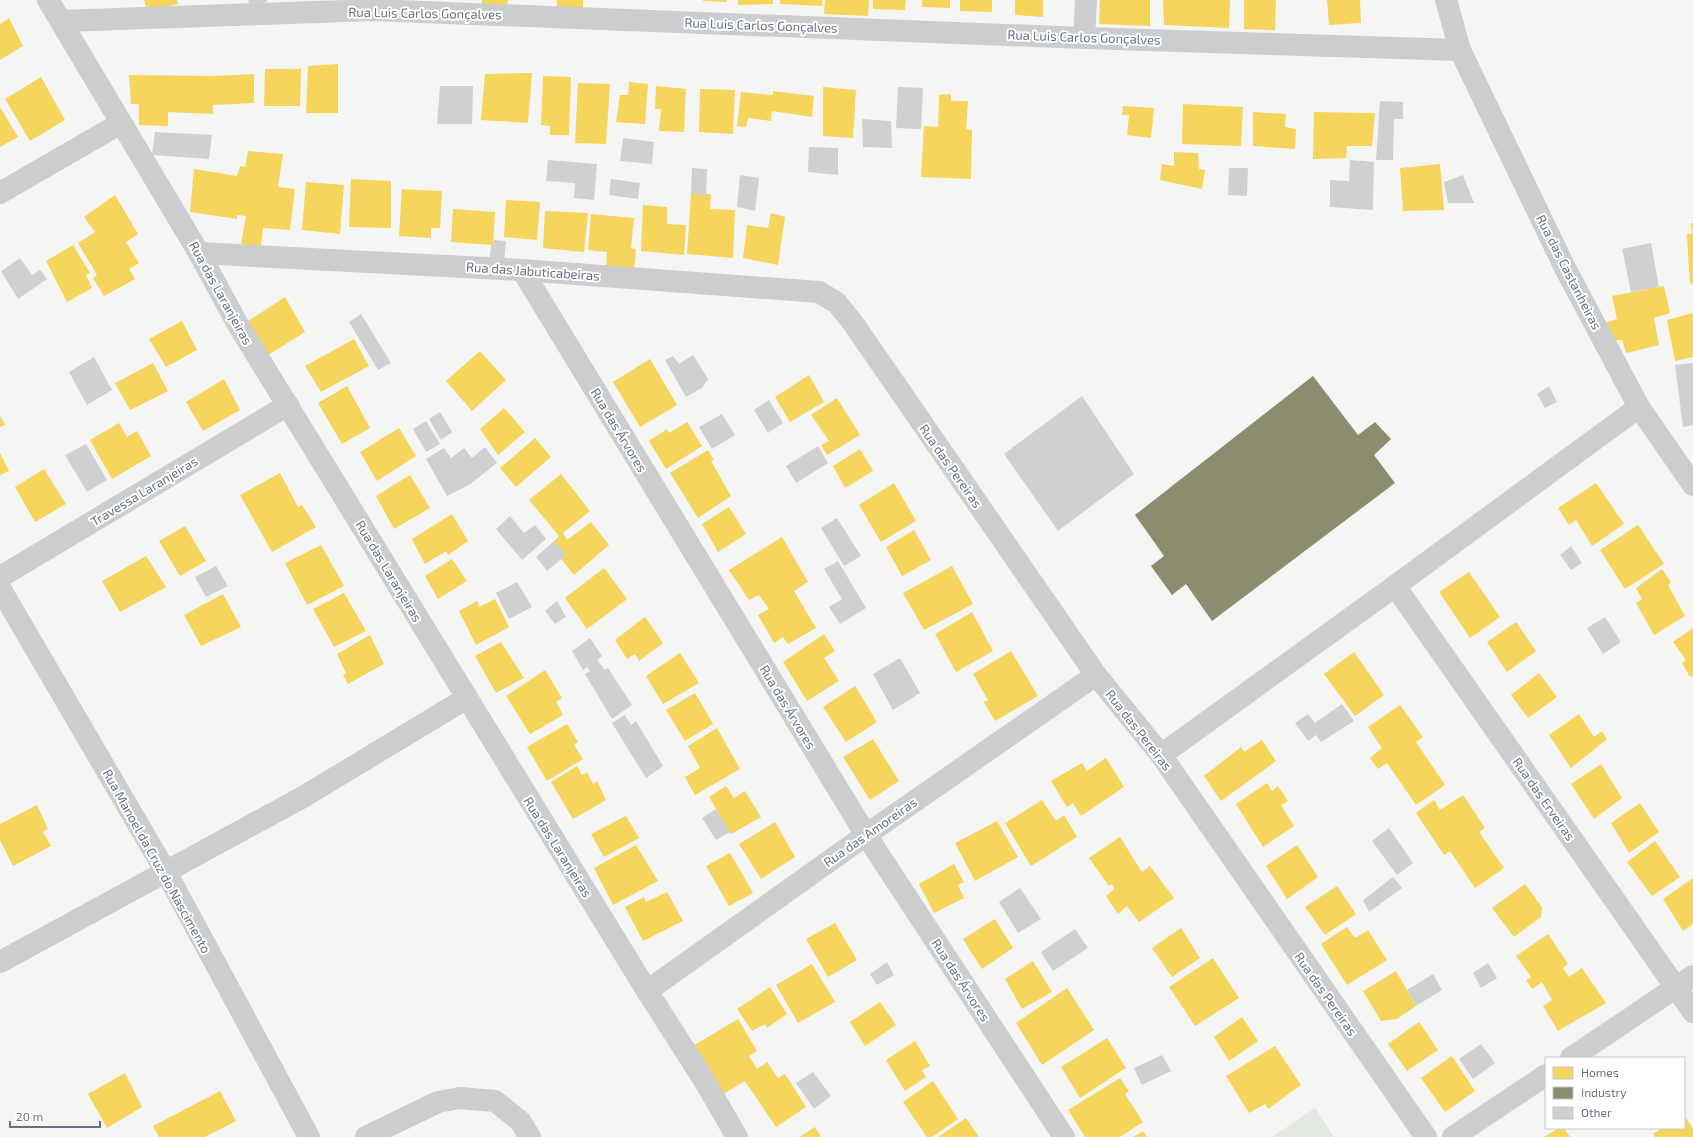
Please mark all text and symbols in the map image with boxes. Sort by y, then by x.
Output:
street label: Rua Luis Carlos Gonçalves [348,4,502,23]
street label: Rua Luis Carlos Gonçalves [684,14,838,37]
street label: Rua Luis Carlos Gonçalves [1007,26,1161,49]
street label: Rua das Castanheiras [1533,212,1605,332]
street label: Rua das Laranjeiras [186,239,256,347]
street label: Rua das Jabuticabeiras [466,258,600,284]
street label: Rua das Árvores [588,384,651,475]
street label: Rua das Pereiras [916,421,986,511]
street label: Travessa Laranjeiras [88,453,200,529]
street label: Rua das Laranjeiras [352,517,426,625]
street label: Rua das Árvores [757,661,820,752]
street label: Rua das Pereiras [1102,686,1176,774]
street label: Rua das Erveiras [1509,754,1579,844]
street label: Rua Manoel da Cruz do Nascimento [100,766,214,956]
street label: Rua das Laranjeiras [521,794,595,900]
street label: Rua das Amoreiras [820,794,920,870]
street label: Rua das Árvores [928,935,995,1024]
street label: Rua das Pereiras [1291,949,1361,1039]
legend [1545,1057,1685,1129]
text: Homes [1581,1065,1619,1079]
text: Industry [1581,1085,1627,1099]
scale bar [10,1103,100,1129]
text: Other [1581,1105,1612,1119]
text: 20 m [16,1109,43,1123]

